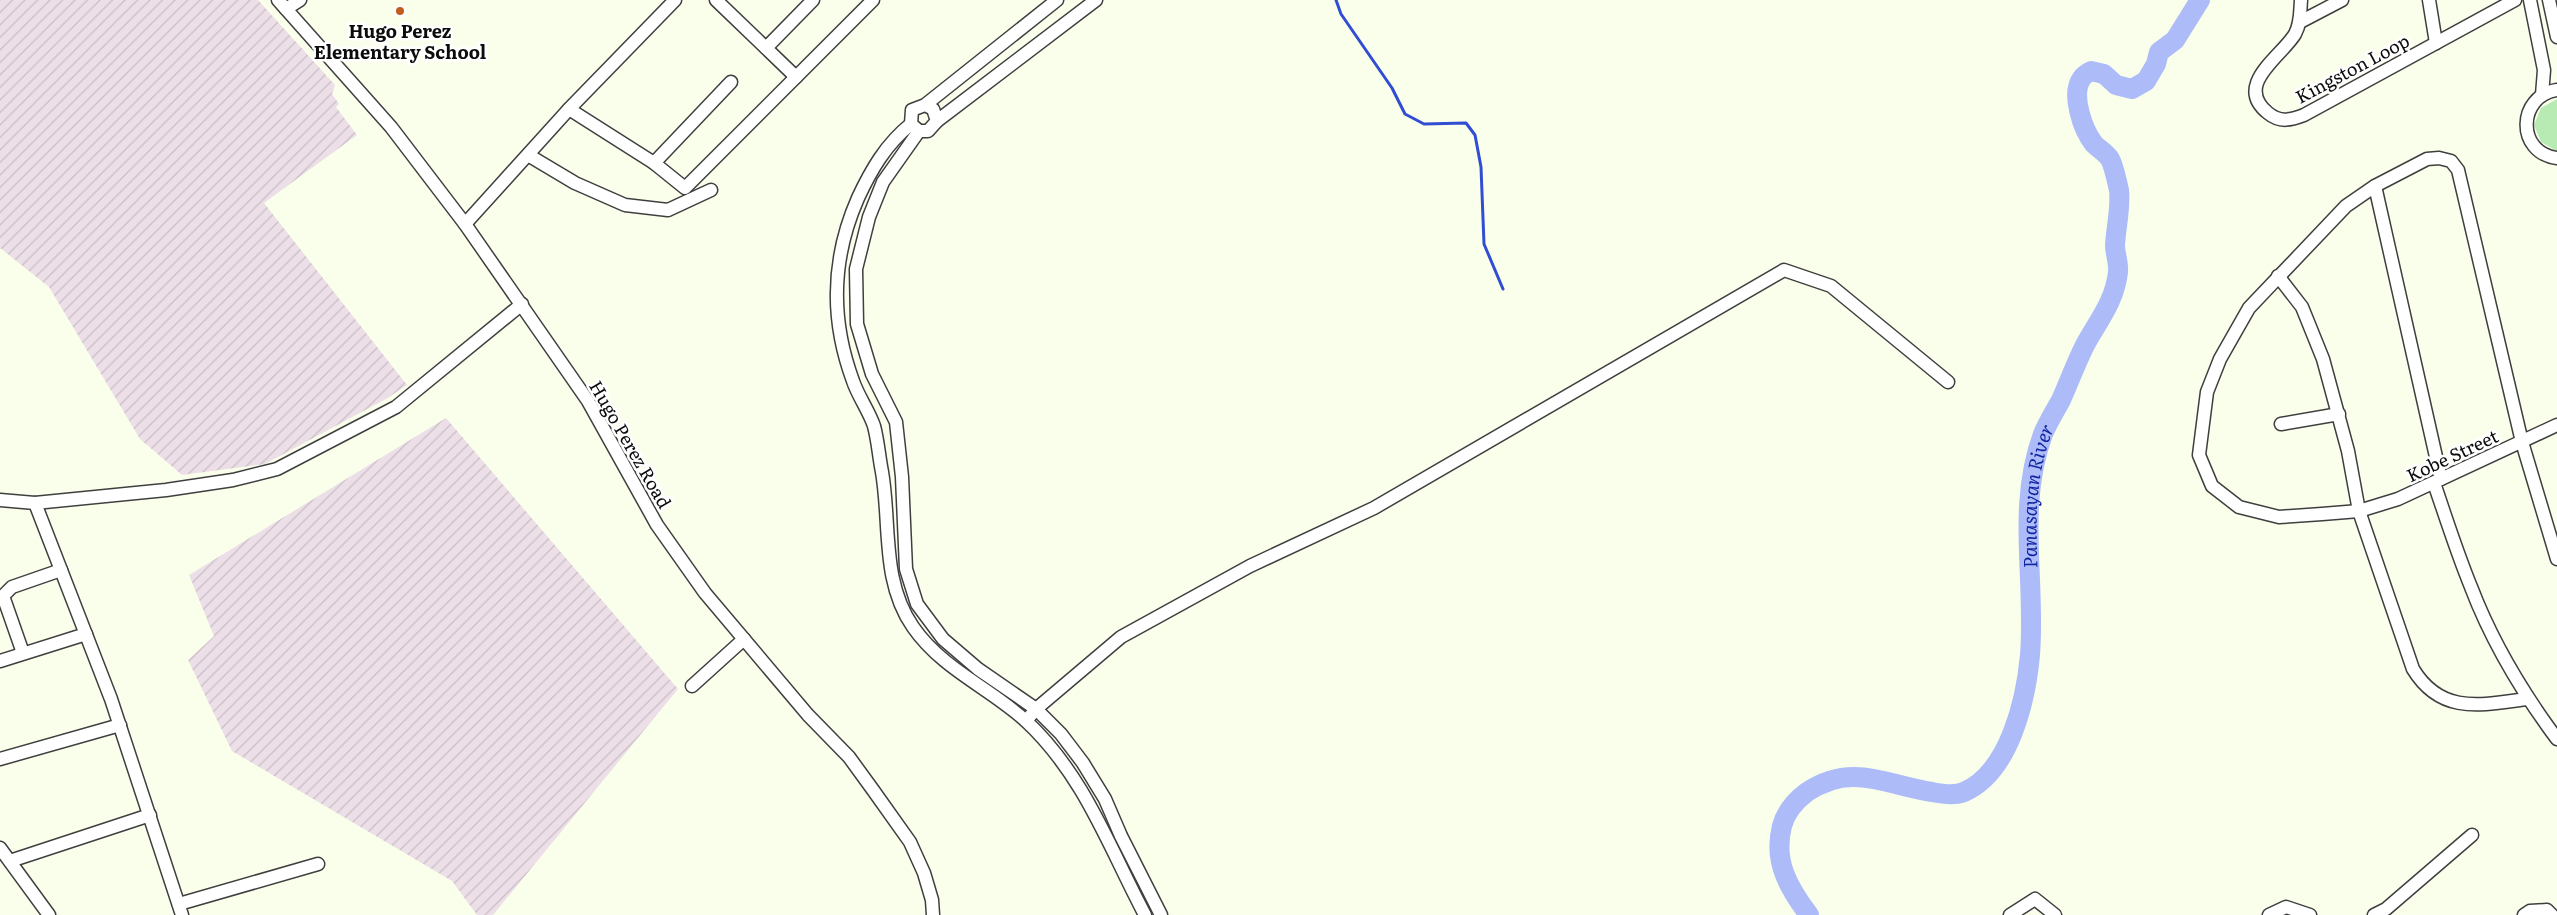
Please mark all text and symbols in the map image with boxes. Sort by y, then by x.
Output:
marker: Hugo Perez Elementary School [394,5,406,17]
place label: Hugo Perez Elementary School [314,17,487,65]
street label: Kingston Loop [2290,27,2414,109]
street label: Hugo Perez Road [583,375,679,513]
water label: Panasayan River [2014,419,2060,569]
street label: Kobe Street [2402,422,2503,488]

